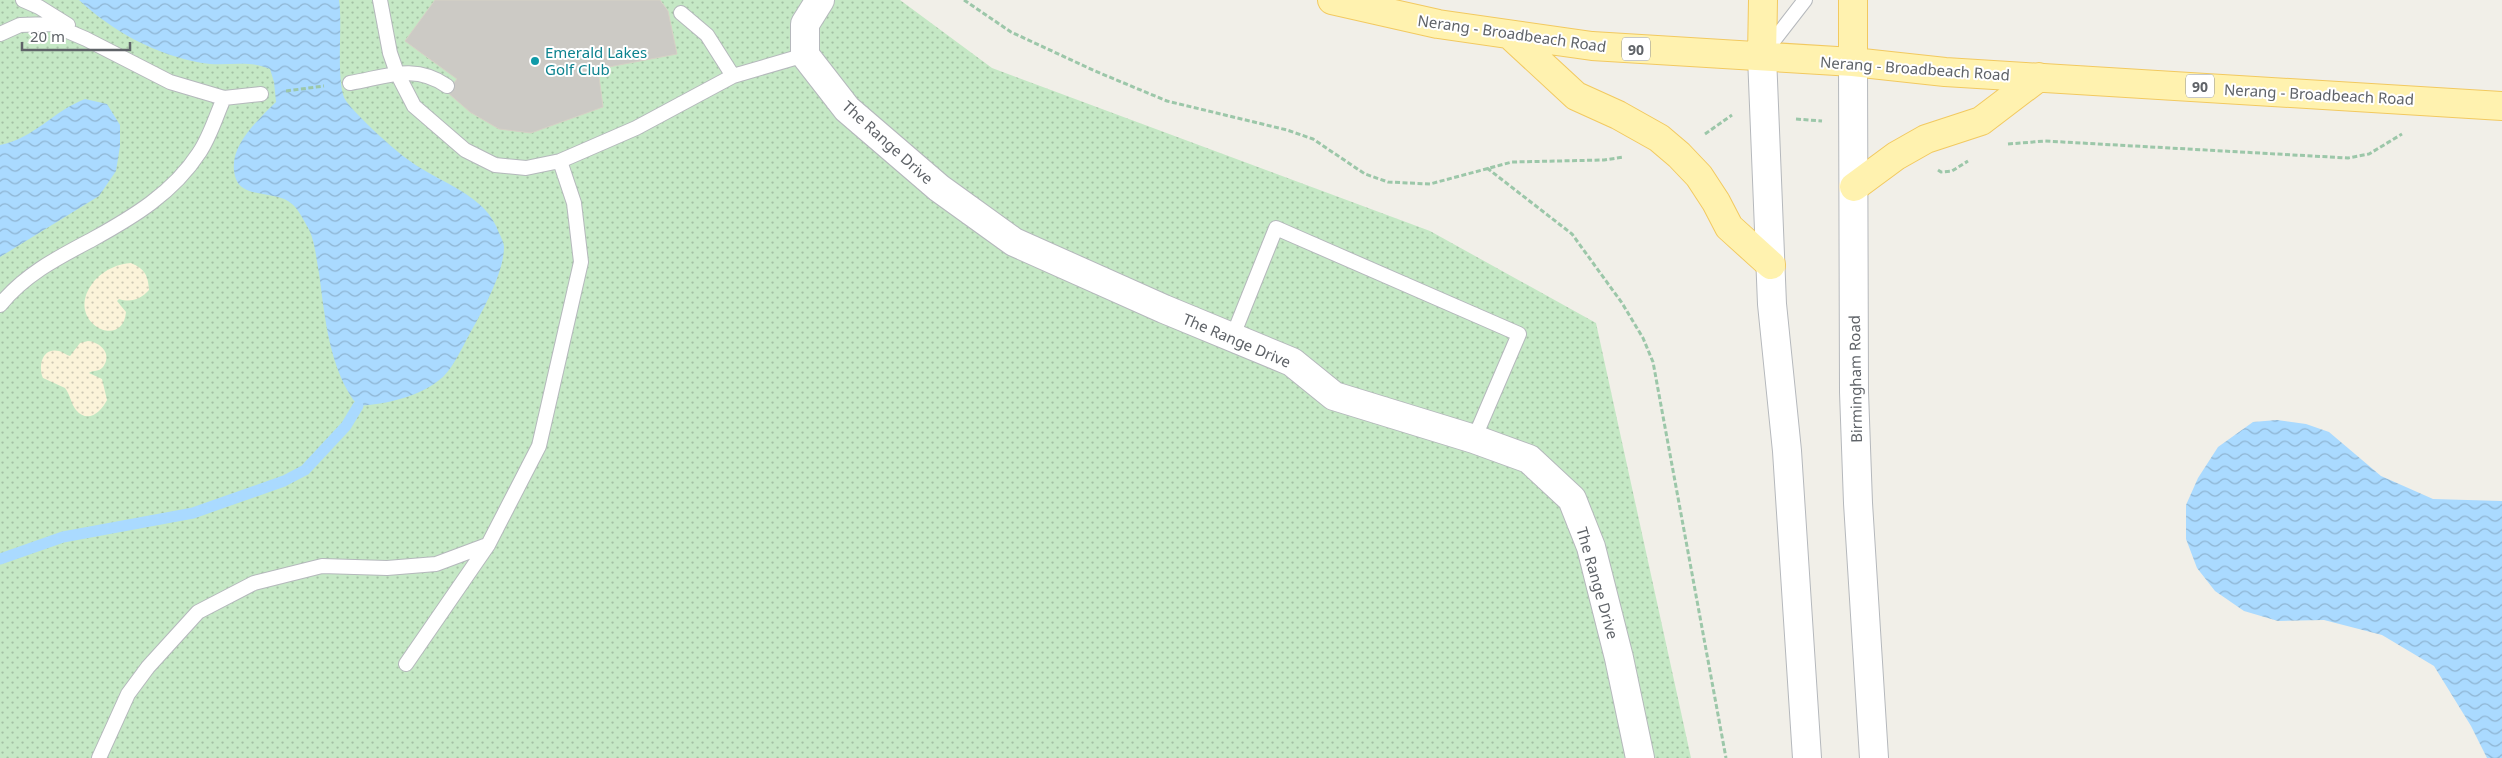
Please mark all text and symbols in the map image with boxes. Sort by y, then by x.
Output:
street label: Nerang - Broadbeach Road [1416,10,1608,56]
scale bar [22,20,130,52]
text: 20 m [30,26,65,46]
road number: 90 [1622,38,1650,61]
place label: Emerald Lakes Golf Club [545,42,647,79]
street label: Nerang - Broadbeach Road [1819,51,2011,85]
marker: Emerald Lakes Golf Club [529,55,541,67]
road number: 90 [2186,74,2214,98]
street label: Nerang - Broadbeach Road [2224,79,2414,109]
street label: The Range Drive [838,96,938,188]
street label: The Range Drive [1180,308,1294,372]
street label: Birmingham Road [1844,315,1866,443]
street label: The Range Drive [1572,525,1624,641]

